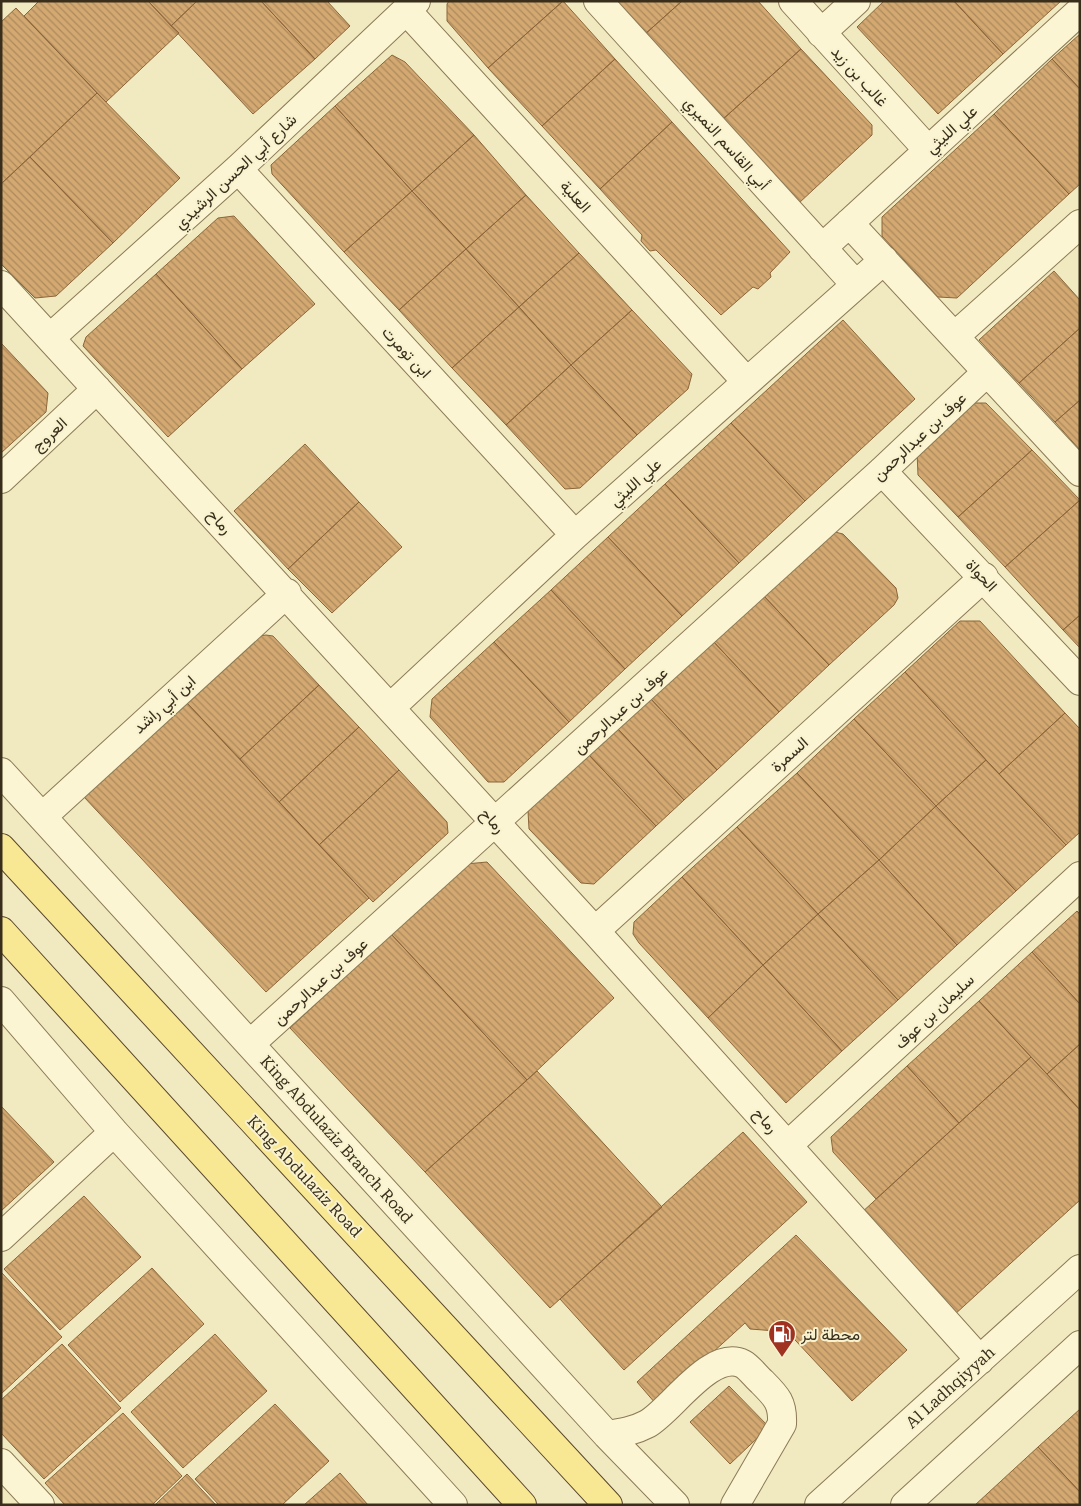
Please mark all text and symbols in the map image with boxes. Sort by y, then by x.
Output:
street label: غالب بن زيد [827,42,892,111]
street label: أبي القاسم النميري [677,93,773,197]
street label: علي الليثي [921,101,984,161]
street label: شارع أبي الحسن الرشيدي [170,110,303,236]
street label: العلية [556,176,595,216]
street label: ابن تومرت [377,323,435,383]
street label: عوف بن عبدالرحمن [869,388,971,485]
street label: العروج [28,413,72,457]
street label: علي الليثي [605,454,668,514]
street label: رماح [202,505,236,539]
street label: الحواة [961,555,1001,596]
street label: عوف بن عبدالرحمن [569,663,672,759]
street label: ابن أبي راشد [129,671,202,740]
street label: السمرة [767,733,812,777]
street label: رماح [475,804,509,838]
street label: عوف بن عبدالرحمن [269,934,372,1030]
street label: سليمان بن عوف [891,970,979,1054]
street label: King Abdulaziz Branch Road [256,1052,417,1227]
street label: رماح [748,1104,782,1138]
street label: King Abdulaziz Road [243,1112,366,1241]
fuel station icon: محطة لتر [767,1319,797,1358]
place label: محطة لتر [800,1325,860,1345]
street label: Al Ladhqiyyah [902,1343,999,1432]

